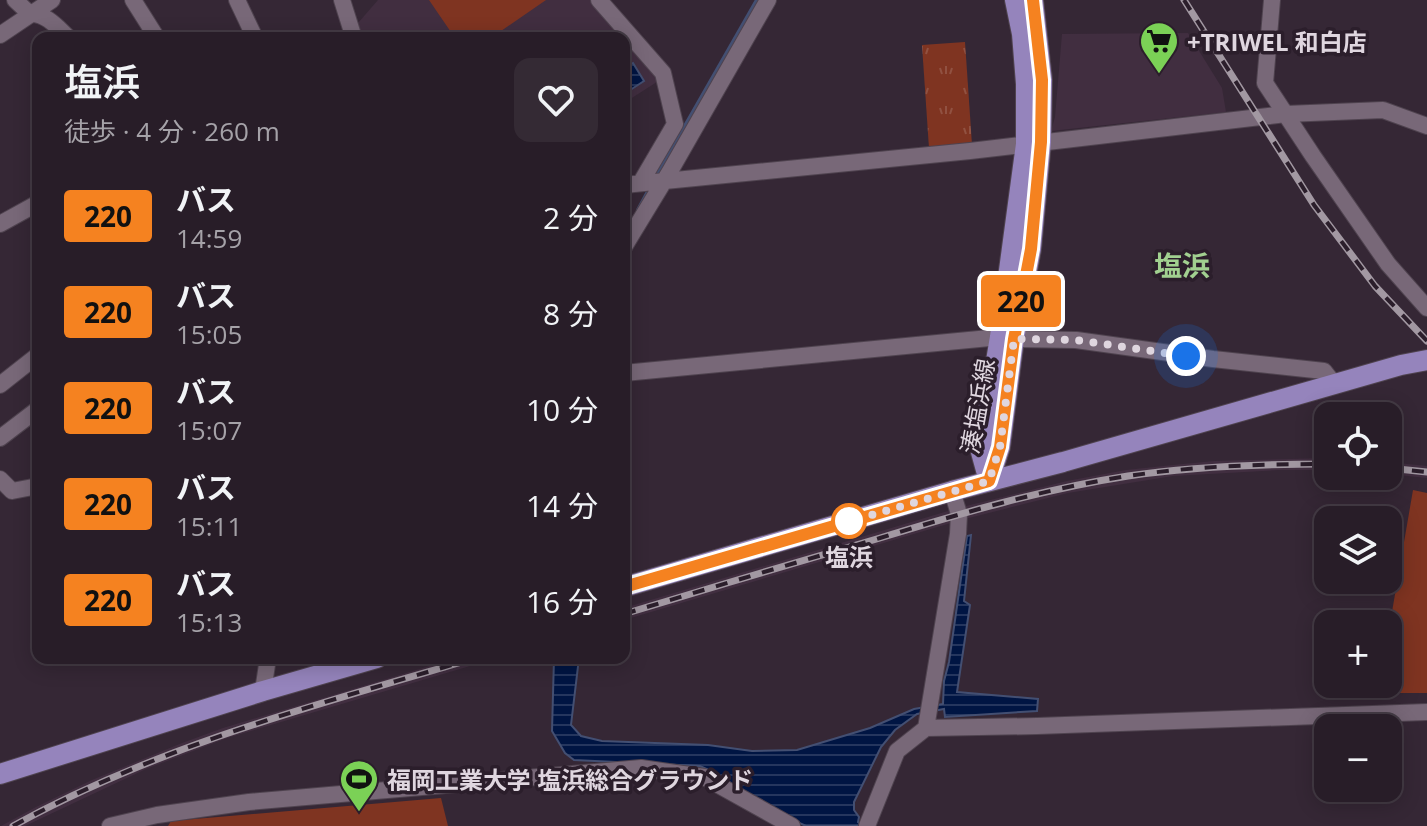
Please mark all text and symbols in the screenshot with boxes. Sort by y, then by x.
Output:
supermarket icon: +TRIWEL 和白店 [1138,20,1180,75]
place label: +TRIWEL 和白店 [1187,25,1367,58]
text: 塩浜 [64,55,140,107]
button: heart [514,58,598,142]
text: 徒歩 · 4 分 · 260 m [64,113,280,149]
text: バス [176,179,236,220]
text: 220 [84,197,132,235]
text: 2 分 [543,197,598,238]
text: 14:59 [176,220,242,256]
district label: 塩浜 [1154,246,1210,284]
text: バス [176,275,236,316]
line badge: 220 [975,275,1067,327]
text: 220 [997,282,1045,320]
text: 220 [84,293,132,331]
text: 8 分 [543,293,598,334]
text: 15:05 [176,316,242,352]
your location [1166,336,1206,376]
street label: 湊塩浜線 [952,356,1002,456]
text: バス [176,371,236,412]
text: 220 [84,389,132,427]
text: 10 分 [526,389,598,430]
map controls [1314,402,1402,802]
button: locate [1314,402,1402,490]
text: 15:07 [176,412,242,448]
text: バス [176,467,236,508]
text: 220 [84,485,132,523]
text: 14 分 [526,485,598,526]
marker: 塩浜 [832,504,866,538]
button: layers [1314,506,1402,594]
text: 15:11 [176,508,242,544]
place label: 塩浜 [825,540,873,573]
text: バス [176,563,236,604]
text: 220 [84,581,132,619]
text: 16 分 [526,581,598,622]
text: 15:13 [176,604,242,640]
button: + [1314,610,1402,698]
button: − [1314,714,1402,802]
sports icon: 福岡工業大学 塩浜総合グラウンド [338,758,380,813]
place label: 福岡工業大学 塩浜総合グラウンド [387,763,753,796]

